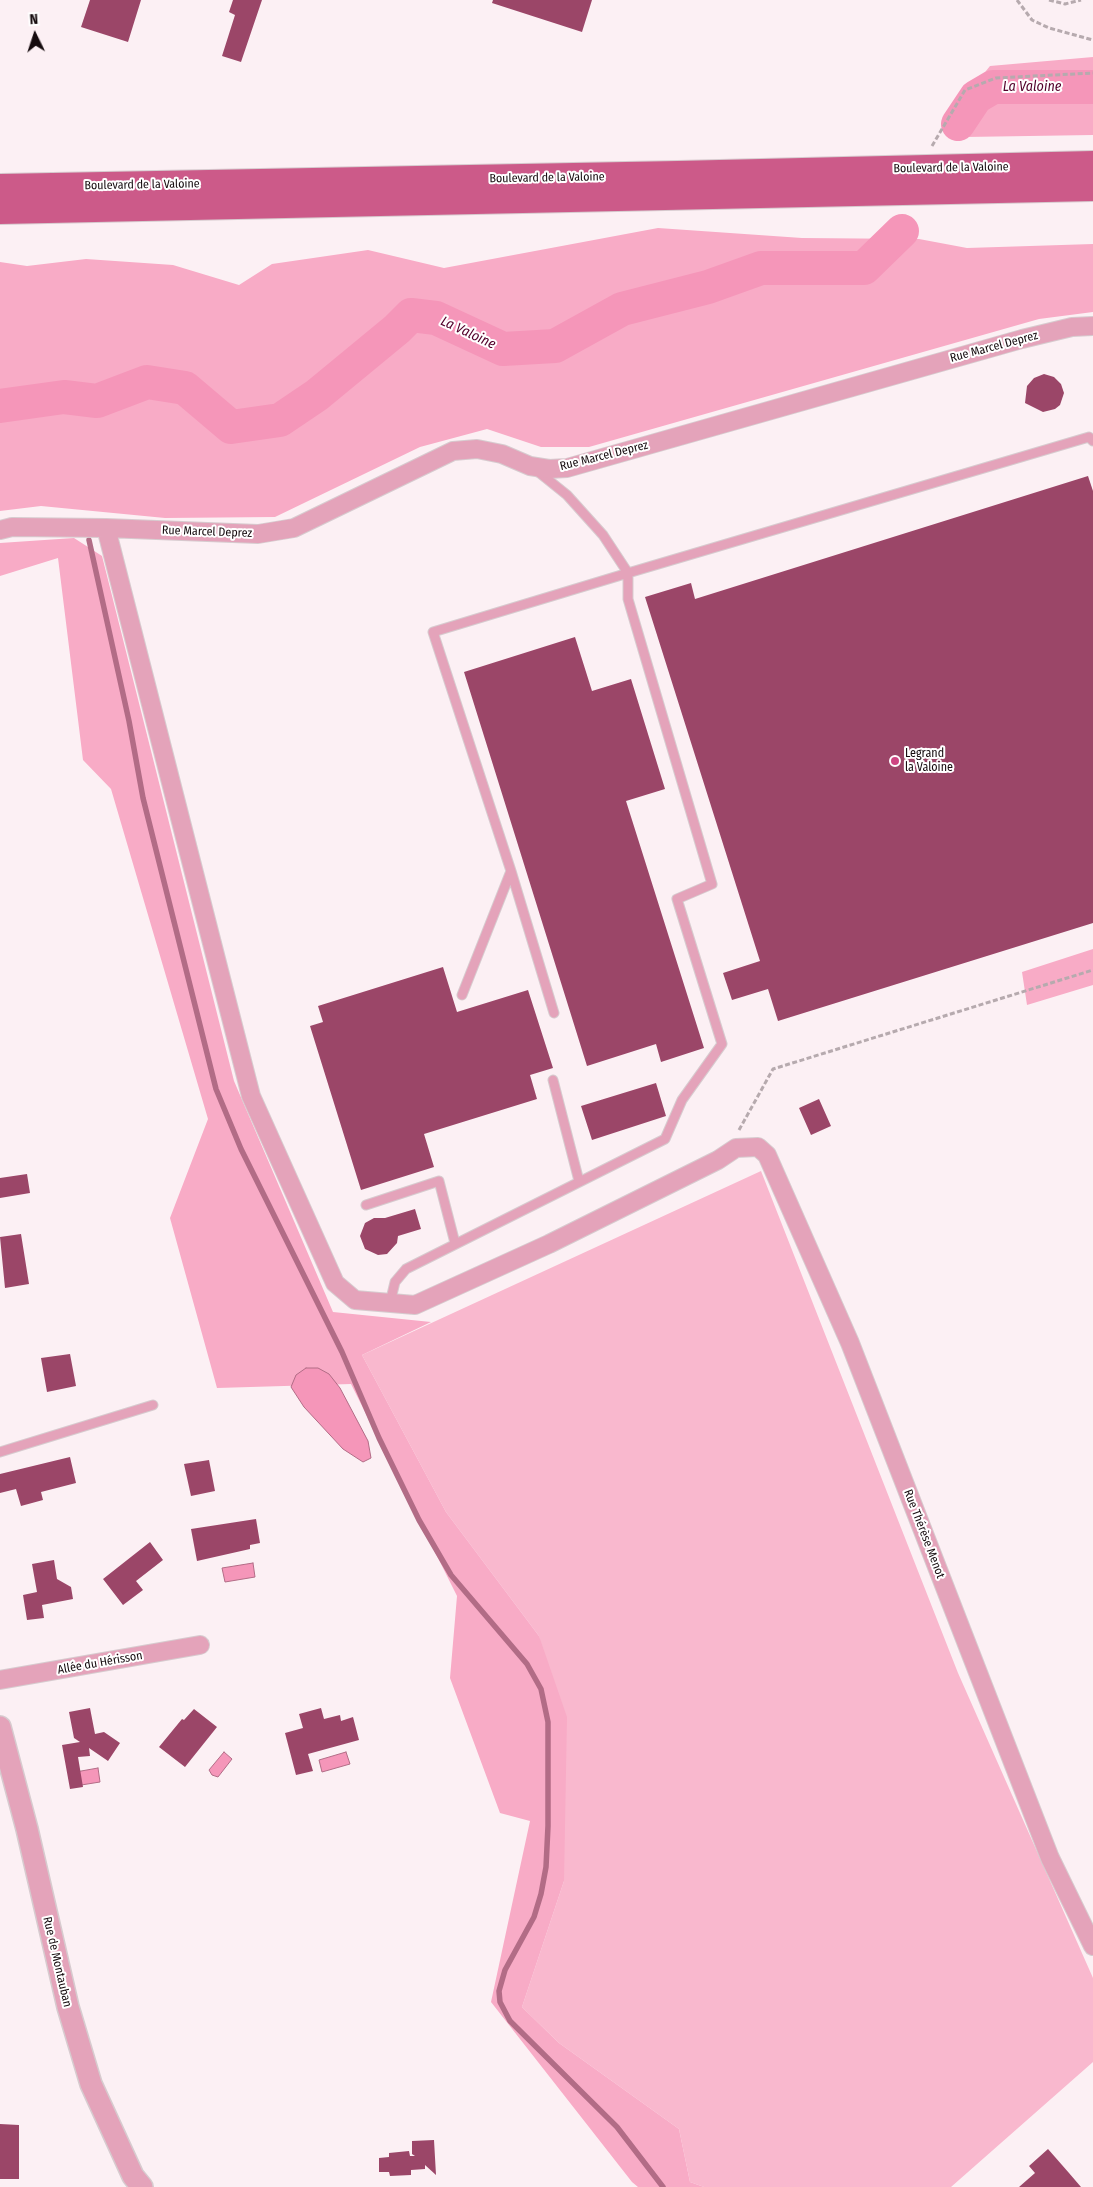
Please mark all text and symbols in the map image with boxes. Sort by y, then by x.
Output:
north arrow [10,10,60,60]
text: N [29,11,39,28]
water label: La Valoine [1003,79,1061,95]
street label: Boulevard de la Valoine [893,160,1009,176]
street label: Boulevard de la Valoine [489,170,605,186]
street label: Boulevard de la Valoine [84,177,200,193]
water label: La Valoine [438,313,498,353]
street label: Rue Marcel Deprez [948,328,1040,366]
street label: Rue Marcel Deprez [558,438,650,474]
street label: Rue Marcel Deprez [162,523,252,541]
place label: Legrand la Valoine [905,747,953,775]
marker: Legrand la Valoine [889,755,901,767]
street label: Rue Thérèse Menot [900,1488,948,1580]
street label: Allée du Hérisson [56,1648,144,1678]
street label: Rue de Montauban [40,1915,74,2009]

